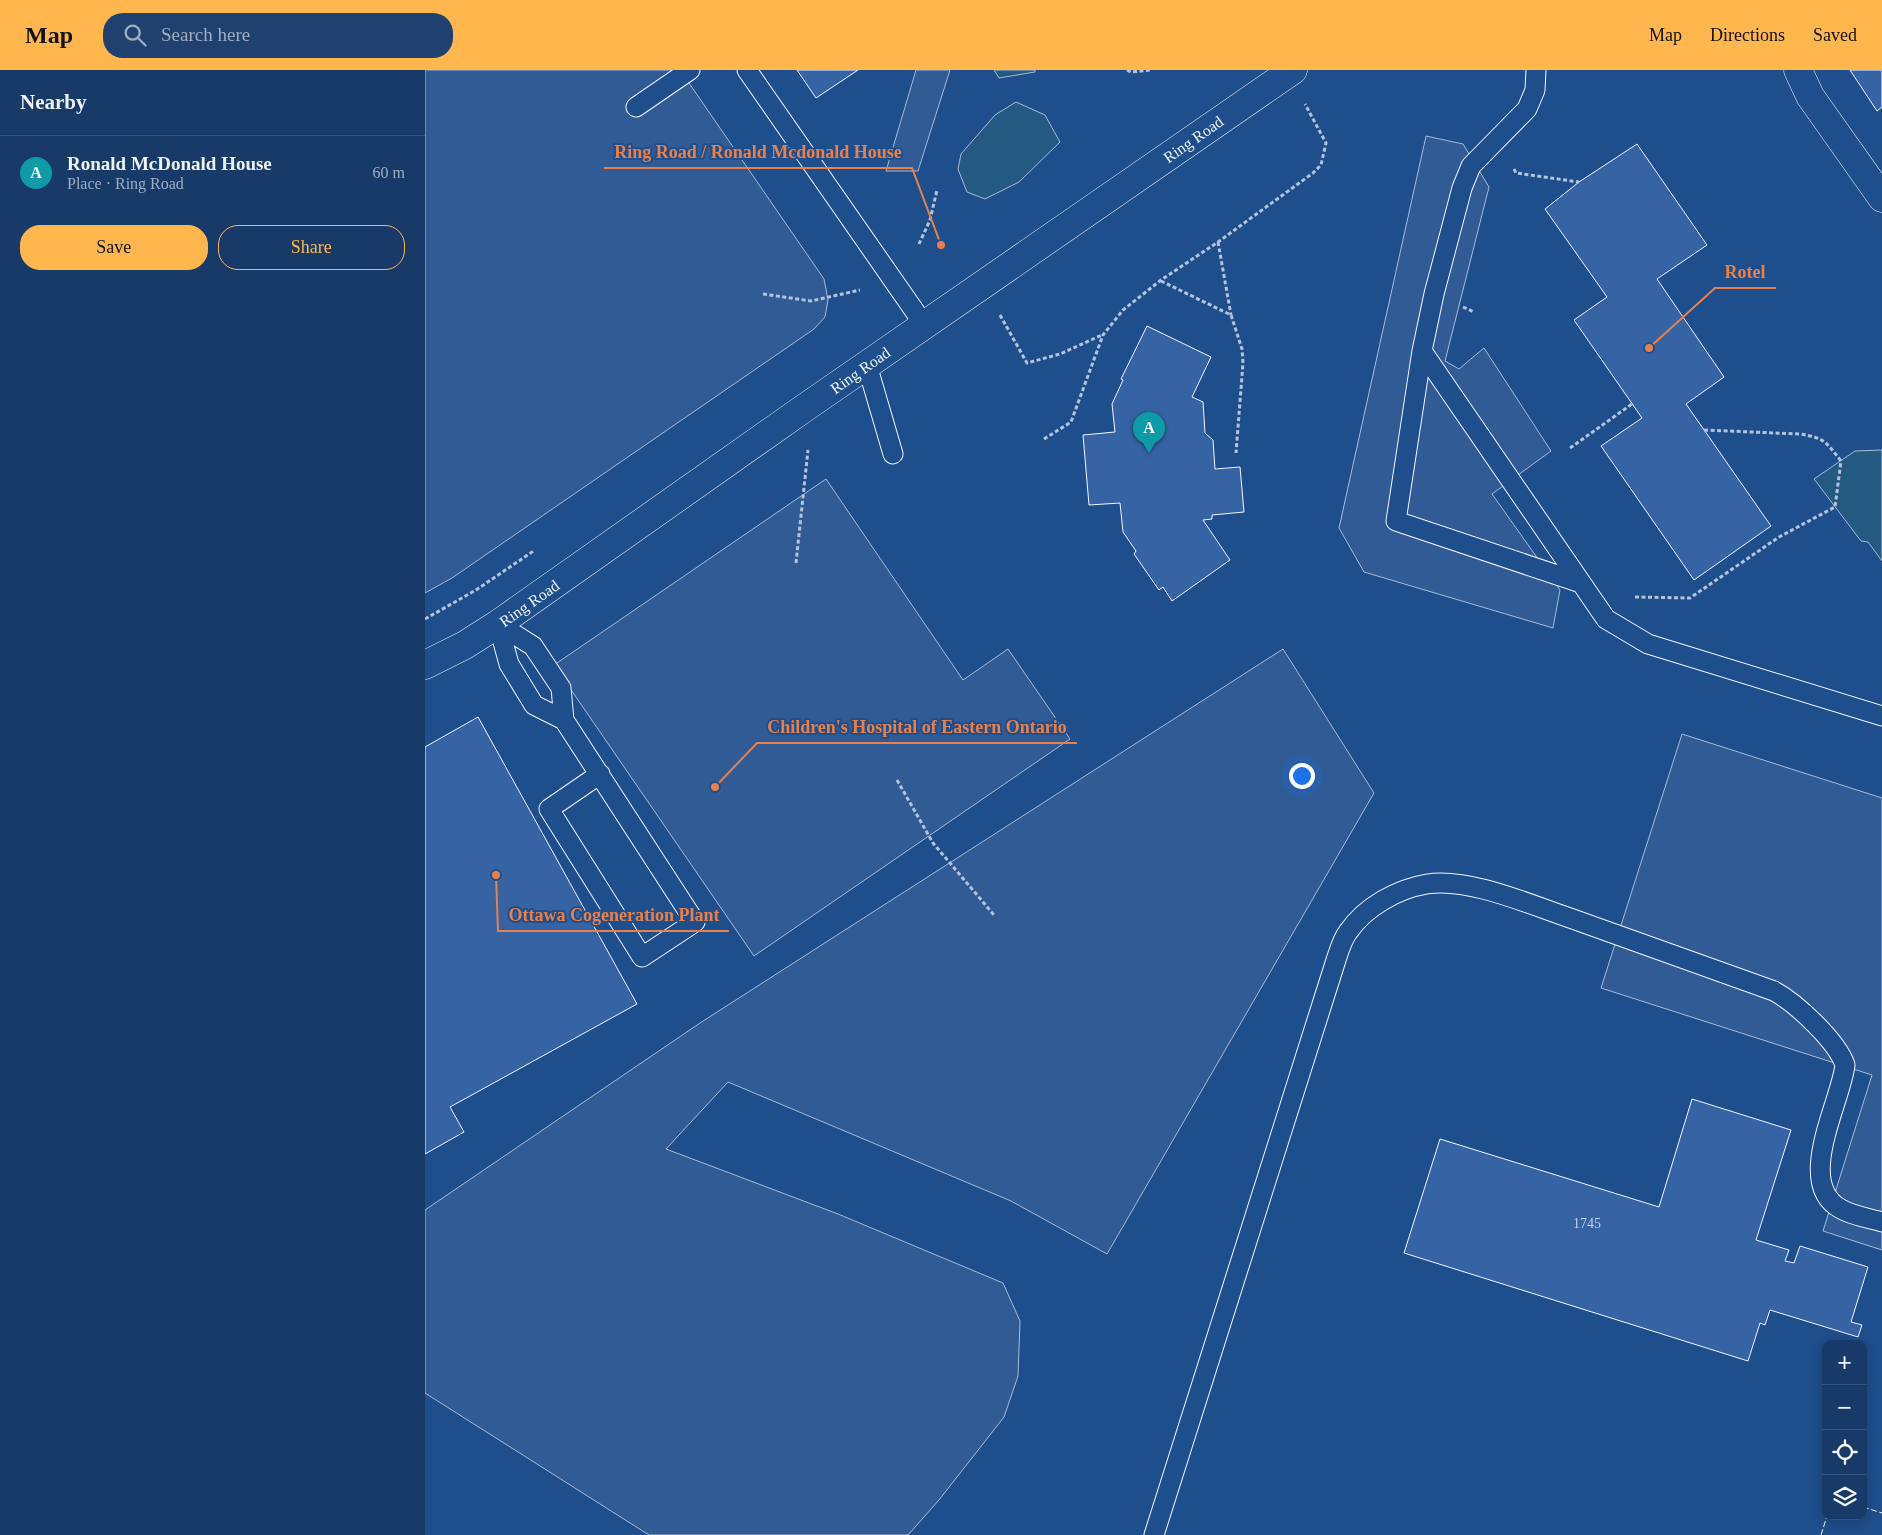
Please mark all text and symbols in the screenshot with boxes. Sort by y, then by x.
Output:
search box [103,13,453,58]
icon: search [121,21,149,49]
text: Map [25,22,73,48]
text: Search here [161,24,250,45]
text: Map [1649,25,1682,45]
text: Directions [1710,25,1785,45]
text: Saved [1813,25,1857,45]
text: Nearby [20,90,87,114]
street label: Ring Road [1160,113,1227,167]
callout: Ring Road / Ronald Mcdonald House [604,135,912,168]
text: Ring Road / Ronald Mcdonald House [614,142,902,162]
text: Ronald McDonald House [67,153,272,174]
text: A [30,164,42,181]
text: 60 m [373,164,405,181]
text: Place · Ring Road [67,175,184,192]
button: Save [20,225,208,270]
button: Share [218,225,405,270]
callout: Rotel [1715,255,1776,288]
text: Rotel [1725,262,1765,282]
street label: Ring Road [827,344,894,398]
pin: A [1133,412,1165,453]
street label: Ring Road [496,577,563,631]
callout: Children's Hospital of Eastern Ontario [757,710,1077,743]
text: Children's Hospital of Eastern Ontario [767,717,1067,737]
your location [1289,763,1315,789]
callout: Ottawa Cogeneration Plant [498,898,729,931]
text: Ottawa Cogeneration Plant [509,905,719,925]
house number: 1745 [1573,1216,1601,1231]
map controls [1822,1340,1867,1520]
button: + [1822,1340,1867,1385]
button: − [1822,1385,1867,1430]
button: locate [1822,1430,1867,1475]
button: layers [1822,1475,1867,1520]

